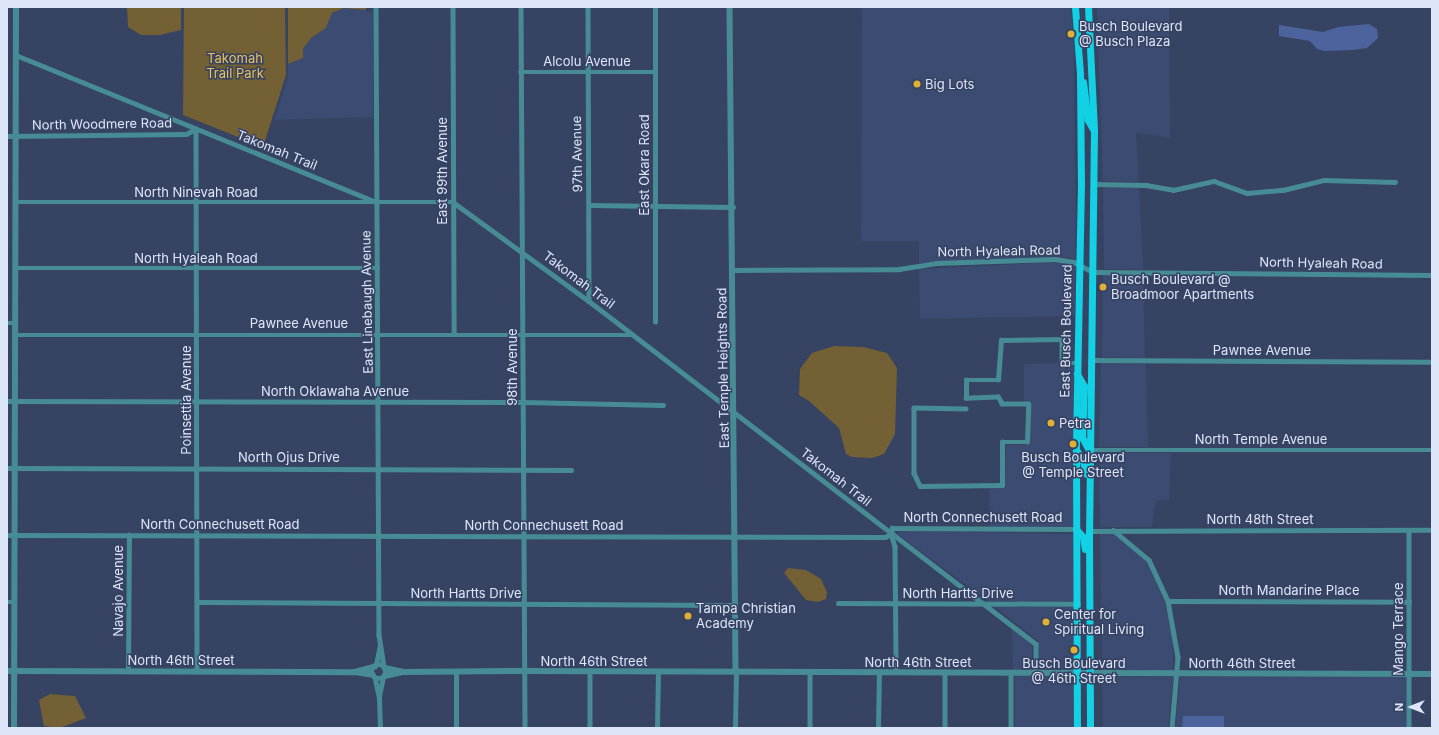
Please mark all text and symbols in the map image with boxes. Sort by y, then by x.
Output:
place label: Busch Boulevard @ Busch Plaza [1079,19,1182,50]
marker: Busch Boulevard @ Busch Plaza [1066,29,1076,39]
park label: Takomah Trail Park [206,51,264,82]
street label: Alcolu Avenue [543,53,631,69]
place label: Big Lots [925,76,974,92]
marker: Big Lots [912,79,922,89]
street label: East Okara Road [636,114,652,216]
street label: North Woodmere Road [32,115,172,133]
street label: 97th Avenue [569,116,585,192]
street label: East 99th Avenue [434,117,450,225]
street label: Takomah Trail [234,127,320,173]
street label: North Ninevah Road [134,184,258,200]
street label: East Linebaugh Avenue [358,230,376,374]
street label: North Hyaleah Road [937,242,1061,260]
street label: Takomah Trail [540,248,618,312]
street label: North Hyaleah Road [134,250,258,266]
street label: North Hyaleah Road [1259,254,1383,272]
street label: East Busch Boulevard [1057,264,1075,398]
place label: Busch Boulevard @ Broadmoor Apartments [1111,272,1254,303]
marker: Busch Boulevard @ Broadmoor Apartments [1098,282,1108,292]
street label: East Temple Heights Road [714,288,732,448]
street label: Pawnee Avenue [250,315,348,331]
street label: 98th Avenue [504,328,520,406]
street label: Pawnee Avenue [1213,342,1311,358]
street label: Poinsettia Avenue [178,345,194,455]
street label: North Oklawaha Avenue [261,383,409,399]
place label: Petra [1059,415,1091,431]
marker: Petra [1046,418,1056,428]
street label: North Temple Avenue [1195,431,1327,447]
marker: Busch Boulevard @ Temple Street [1068,439,1078,449]
street label: Takomah Trail [797,445,875,509]
street label: North Ojus Drive [238,449,340,465]
place label: Busch Boulevard @ Temple Street [1021,450,1125,481]
street label: North Connechusett Road [904,509,1062,525]
street label: North 48th Street [1206,511,1314,527]
street label: North Connechusett Road [141,516,299,532]
street label: North Connechusett Road [465,517,623,533]
street label: Navajo Avenue [110,545,126,637]
street label: North Mandarine Place [1218,582,1360,598]
street label: Mango Terrace [1390,582,1406,676]
street label: North Hartts Drive [410,585,522,601]
street label: North Hartts Drive [902,585,1014,601]
place label: Tampa Christian Academy [696,601,796,632]
place label: Center for Spiritual Living [1054,607,1144,638]
marker: Tampa Christian Academy [683,611,693,621]
marker: Center for Spiritual Living [1041,617,1051,627]
marker: Busch Boulevard @ 46th Street [1069,645,1079,655]
street label: North 46th Street [127,652,235,668]
street label: North 46th Street [540,653,648,669]
street label: North 46th Street [864,654,972,670]
street label: North 46th Street [1188,655,1296,671]
place label: Busch Boulevard @ 46th Street [1022,656,1126,687]
north arrow [1391,687,1431,727]
text: N [1392,703,1406,711]

